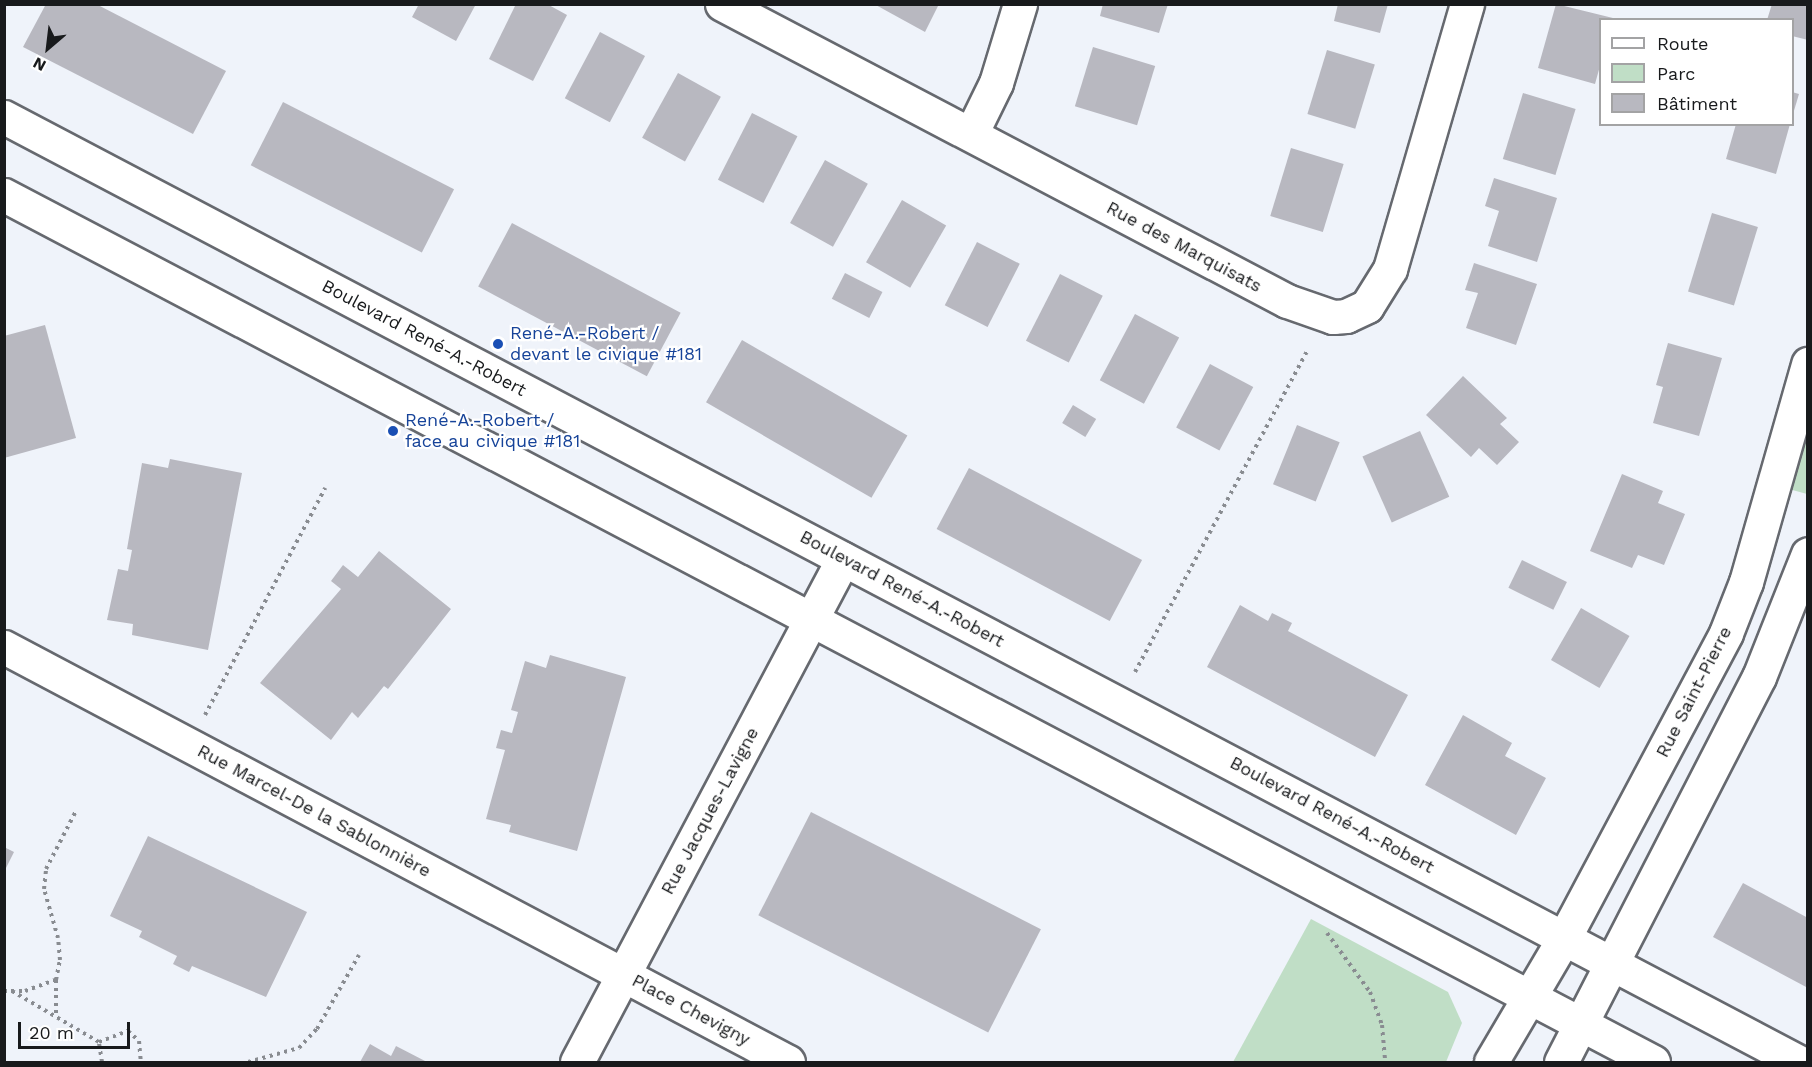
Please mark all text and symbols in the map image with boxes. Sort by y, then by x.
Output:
north arrow [18,18,78,78]
legend [1599,18,1794,126]
text: Route [1657,33,1709,54]
text: N [30,53,49,76]
text: Parc [1657,63,1695,84]
text: Bâtiment [1657,93,1737,114]
street label: Rue des Marquisats [1103,197,1265,297]
street label: Boulevard René-A.-Robert [318,275,530,401]
place label: René-A.-Robert / devant le civique #181 [510,323,702,366]
marker: René-A.-Robert / devant le civique #181 [491,337,505,351]
place label: René-A.-Robert / face au civique #181 [405,410,580,452]
marker: René-A.-Robert / face au civique #181 [386,424,400,438]
street label: Boulevard René-A.-Robert [796,526,1008,652]
street label: Rue Saint-Pierre [1652,623,1736,761]
street label: Rue Jacques-Lavigne [657,723,763,899]
street label: Rue Marcel-De la Sablonnière [193,740,435,882]
street label: Boulevard René-A.-Robert [1226,752,1438,878]
street label: Place Chevigny [628,970,754,1050]
scale bar [21,1010,134,1048]
text: 20 m [29,1022,74,1043]

